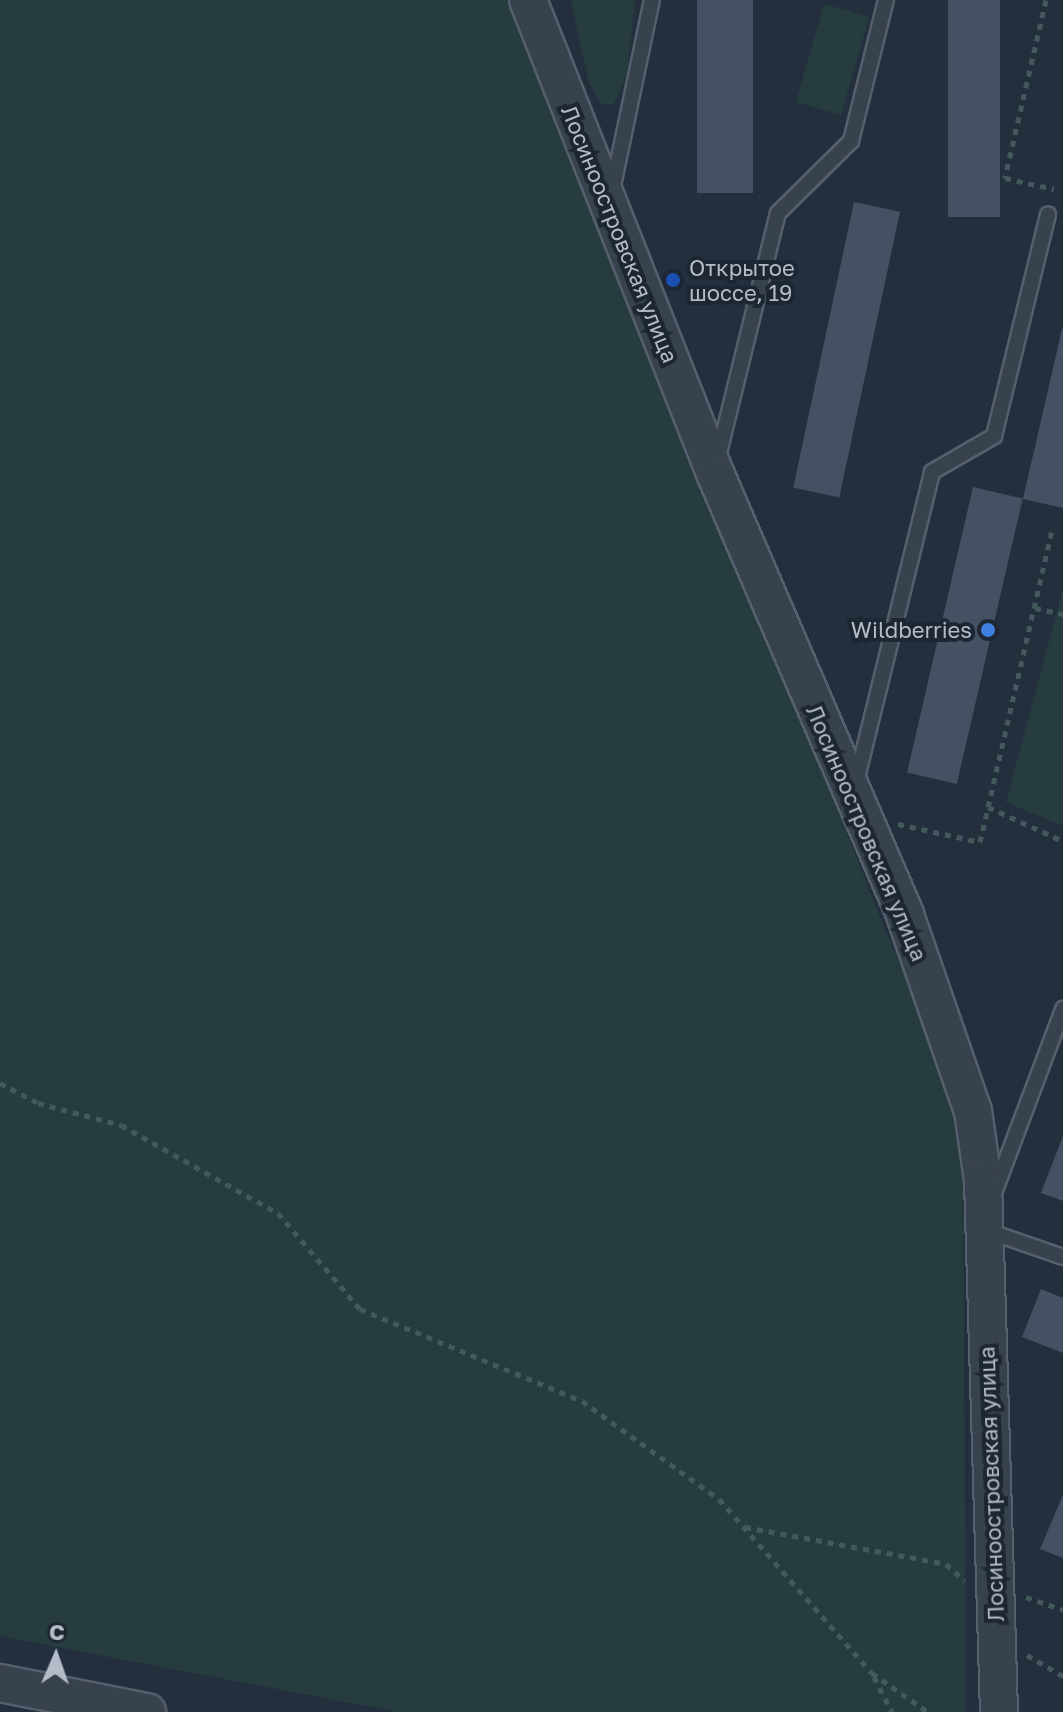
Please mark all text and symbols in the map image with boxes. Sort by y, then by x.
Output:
street label: Лосиноостровская улица [556,101,684,367]
place label: Открытое шоссе, 19 [689,254,795,306]
marker: Открытое шоссе, 19 [664,271,682,289]
place label: Wildberries [851,617,972,643]
marker: Wildberries [979,621,997,639]
street label: Лосиноостровская улица [801,701,933,965]
street label: Лосиноостровская улица [973,1346,1009,1622]
north arrow [16,1616,96,1696]
text: С [49,1618,65,1645]

